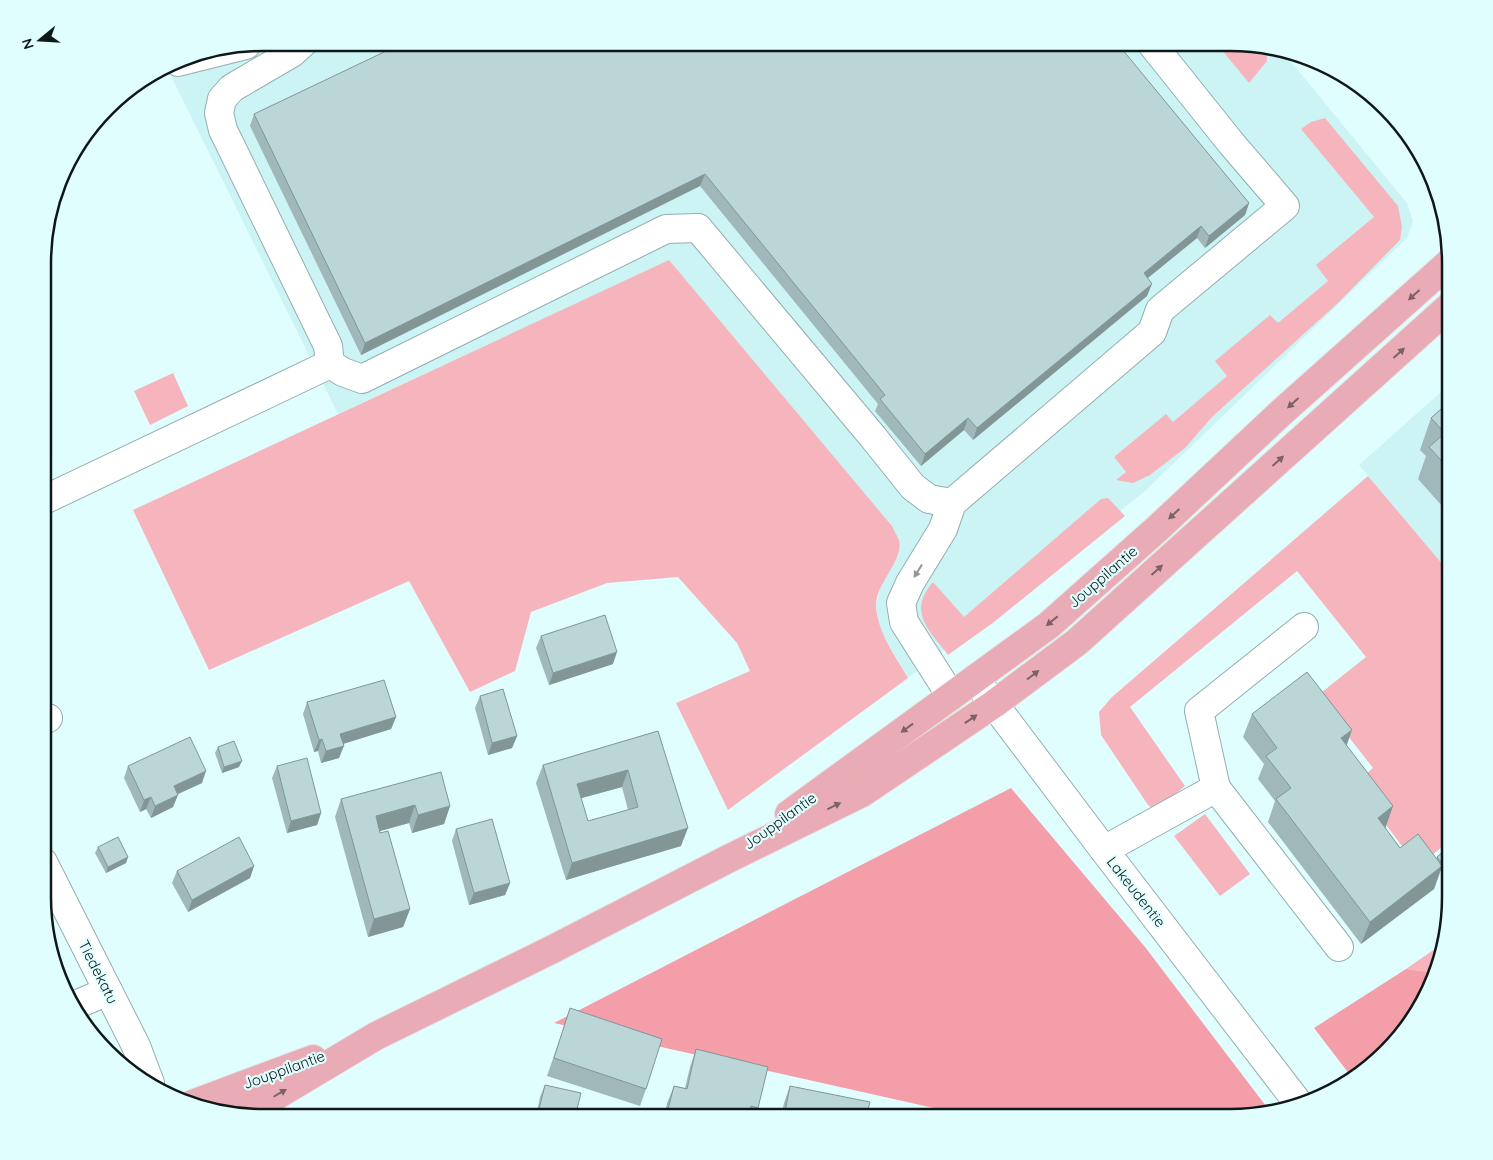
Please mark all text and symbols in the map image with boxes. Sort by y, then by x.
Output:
north arrow [15,15,65,65]
text: N [17,36,38,52]
one-way arrow [1409,289,1421,301]
one-way arrow [1392,347,1405,358]
one-way arrow [1287,397,1299,409]
one-way arrow [1271,455,1283,467]
one-way arrow [1168,508,1180,520]
street label: Jouppilantie [1064,541,1141,612]
one-way arrow [913,564,922,577]
one-way arrow [1151,564,1163,576]
one-way arrow [1046,616,1059,627]
one-way arrow [1026,670,1040,680]
one-way arrow [964,715,978,724]
one-way arrow [900,723,914,733]
street label: Jouppilantie [740,788,820,853]
one-way arrow [827,802,841,810]
street label: Lakeudentie [1103,852,1170,931]
street label: Tiedekatu [74,937,123,1007]
street label: Jouppilantie [240,1046,327,1093]
one-way arrow [274,1088,287,1097]

